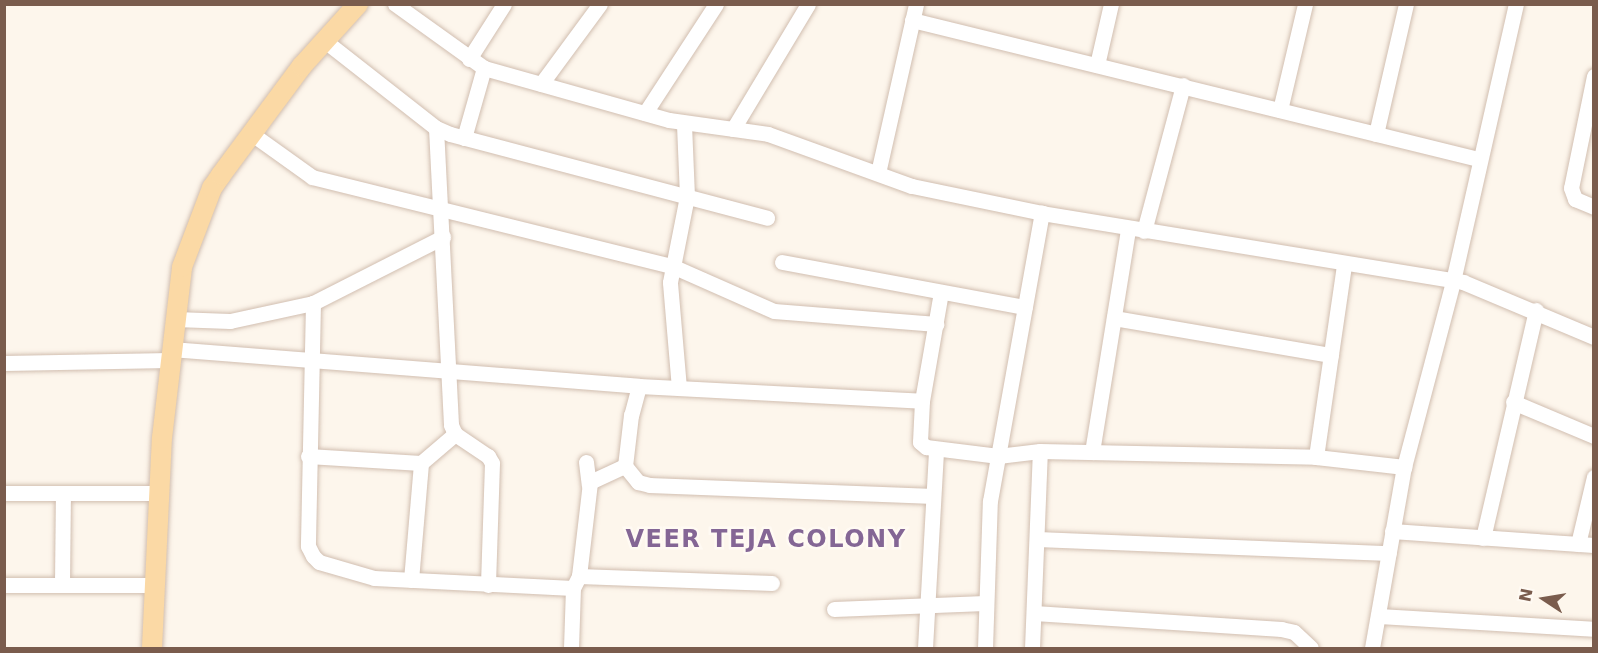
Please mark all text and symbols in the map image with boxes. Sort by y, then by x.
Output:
district label: VEER TEJA COLONY [625,526,907,554]
north arrow [1514,569,1574,629]
text: N [1515,587,1537,604]

